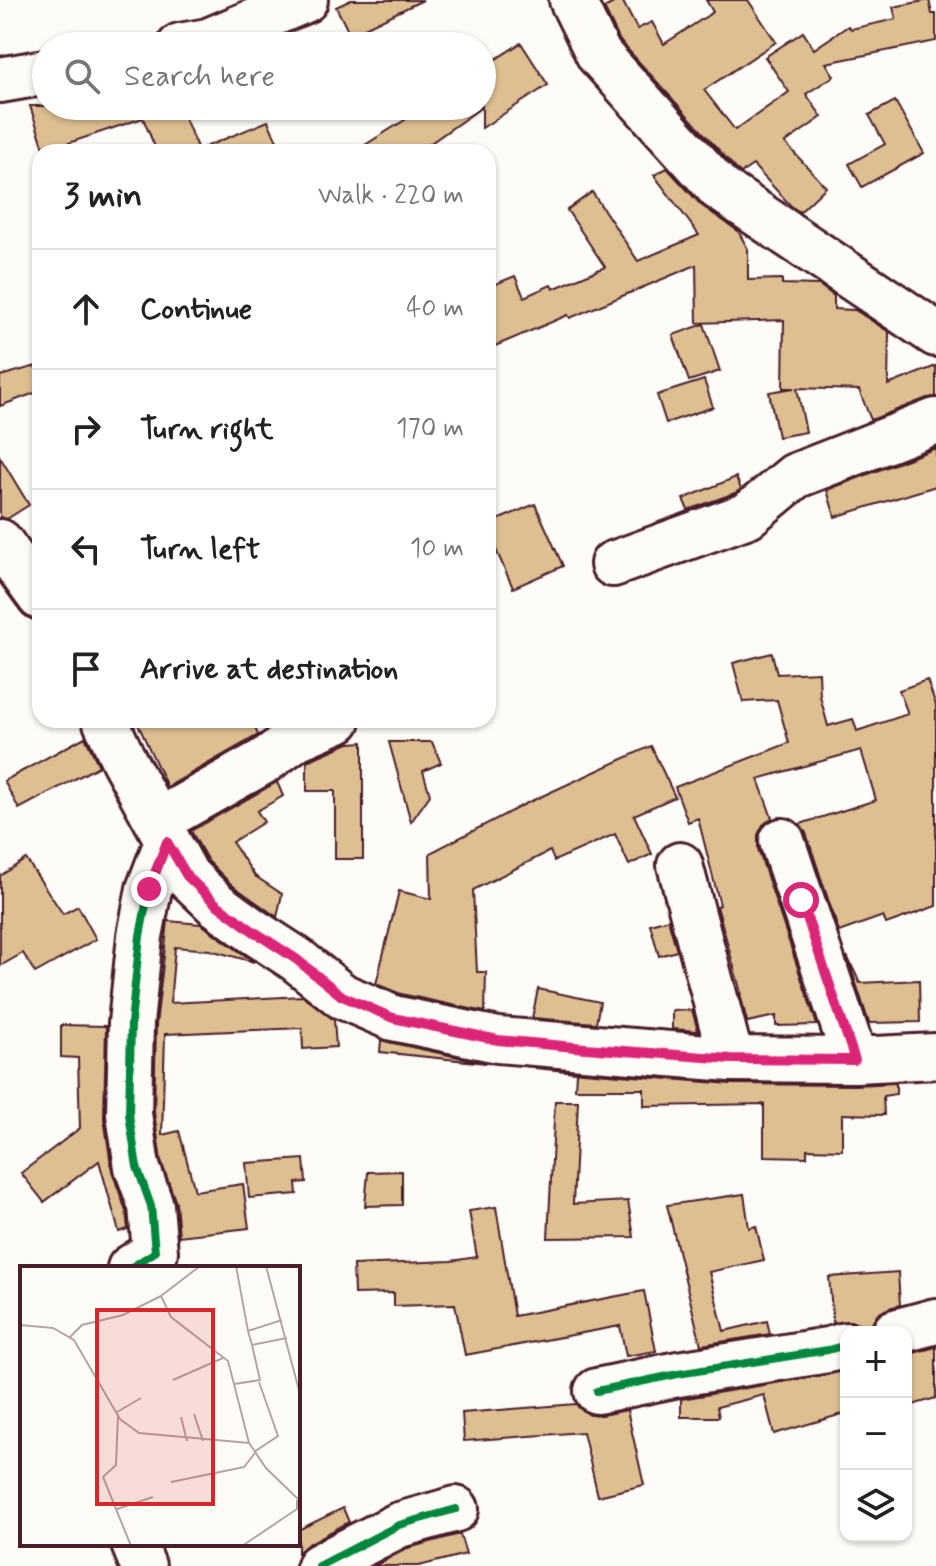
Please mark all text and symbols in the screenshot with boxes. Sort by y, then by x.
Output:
search box [32,32,496,120]
icon: search [60,54,104,98]
text: Search here [124,57,275,96]
text: 3 min [64,174,142,219]
text: Walk · 220 m [318,179,464,213]
icon: ahead [64,287,108,331]
text: Continue [140,290,252,329]
text: 40 m [406,292,464,326]
icon: right [64,407,108,451]
text: Turn right [140,410,273,449]
text: 170 m [396,412,464,446]
icon: left [64,527,108,571]
text: Turn left [140,530,260,569]
text: 10 m [410,532,464,566]
icon: arrive [64,647,108,691]
text: Arrive at destination [140,650,398,689]
route end [131,871,167,907]
route start [783,882,819,918]
inset map [20,1266,300,1546]
map controls [840,1326,912,1542]
button: + [840,1326,912,1398]
button: − [840,1398,912,1470]
button: layers [840,1470,912,1542]

